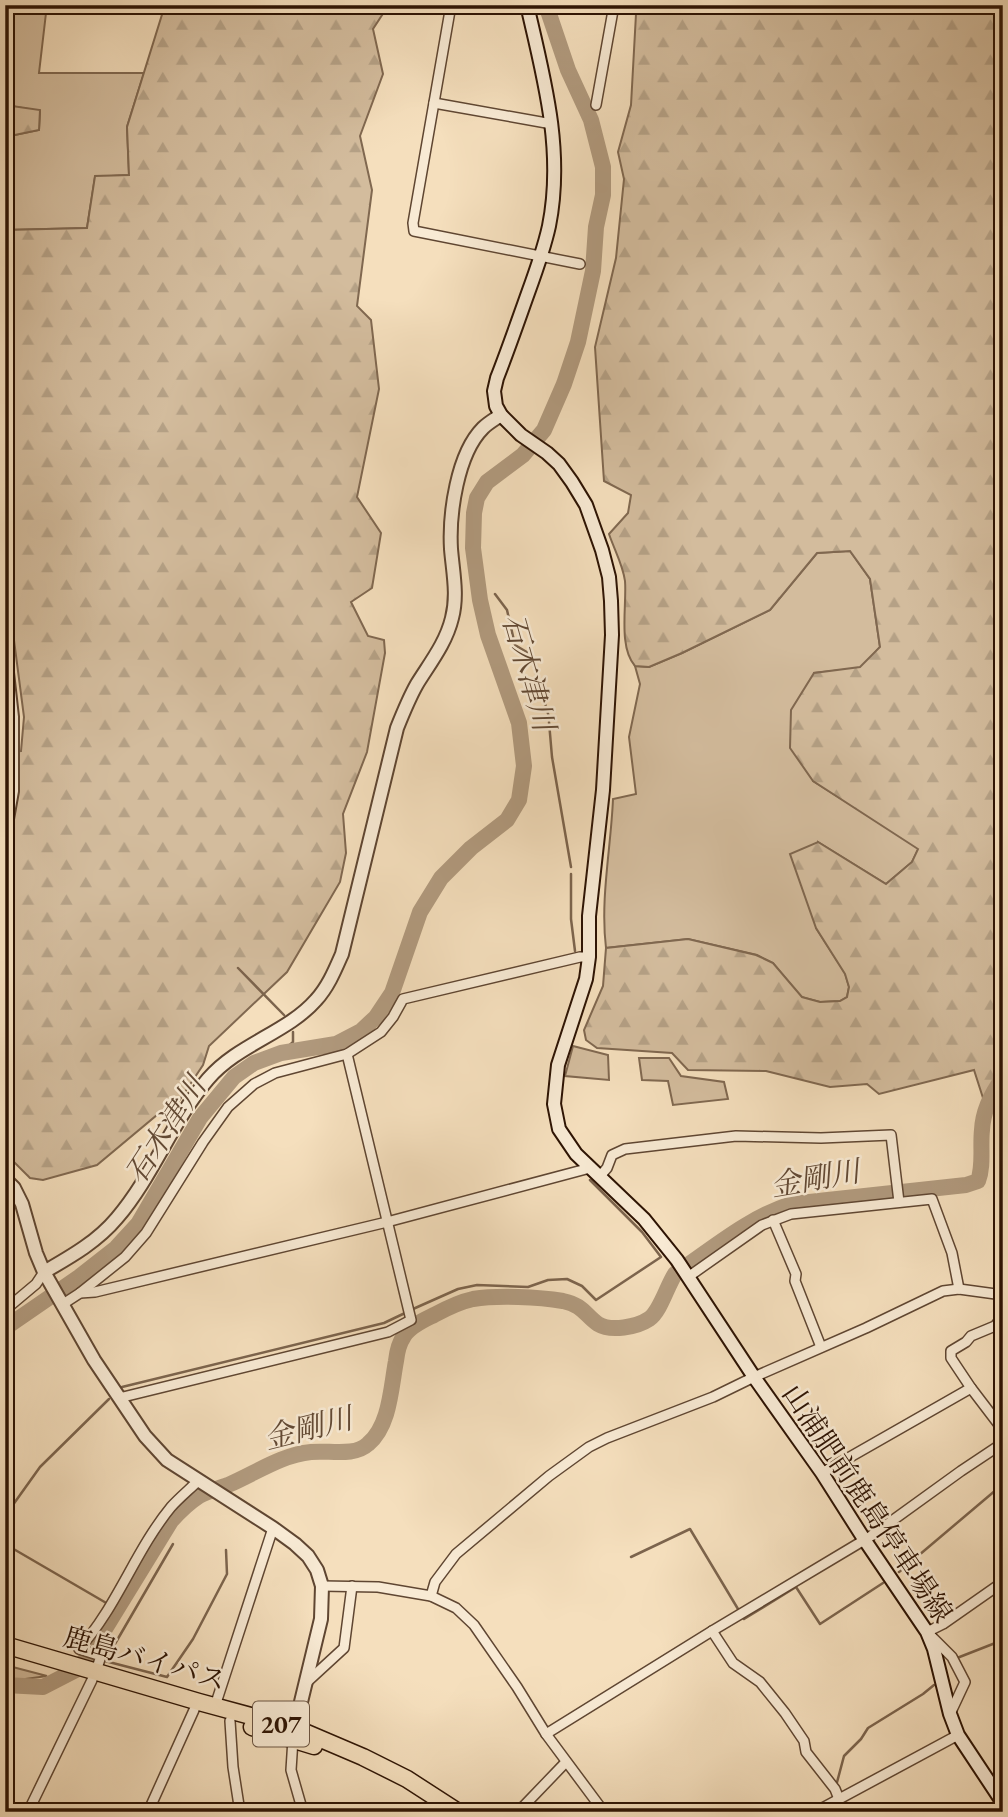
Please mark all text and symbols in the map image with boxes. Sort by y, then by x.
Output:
water label: 石木津川 [494,609,565,738]
water label: 石木津川 [116,1067,216,1191]
water label: 金剛川 [767,1150,866,1205]
street label: 山浦肥前鹿島停車場線 [775,1377,961,1629]
water label: 金剛川 [260,1397,359,1458]
street label: 鹿島バイパス [60,1618,230,1698]
road number: 207 [253,1702,309,1746]

